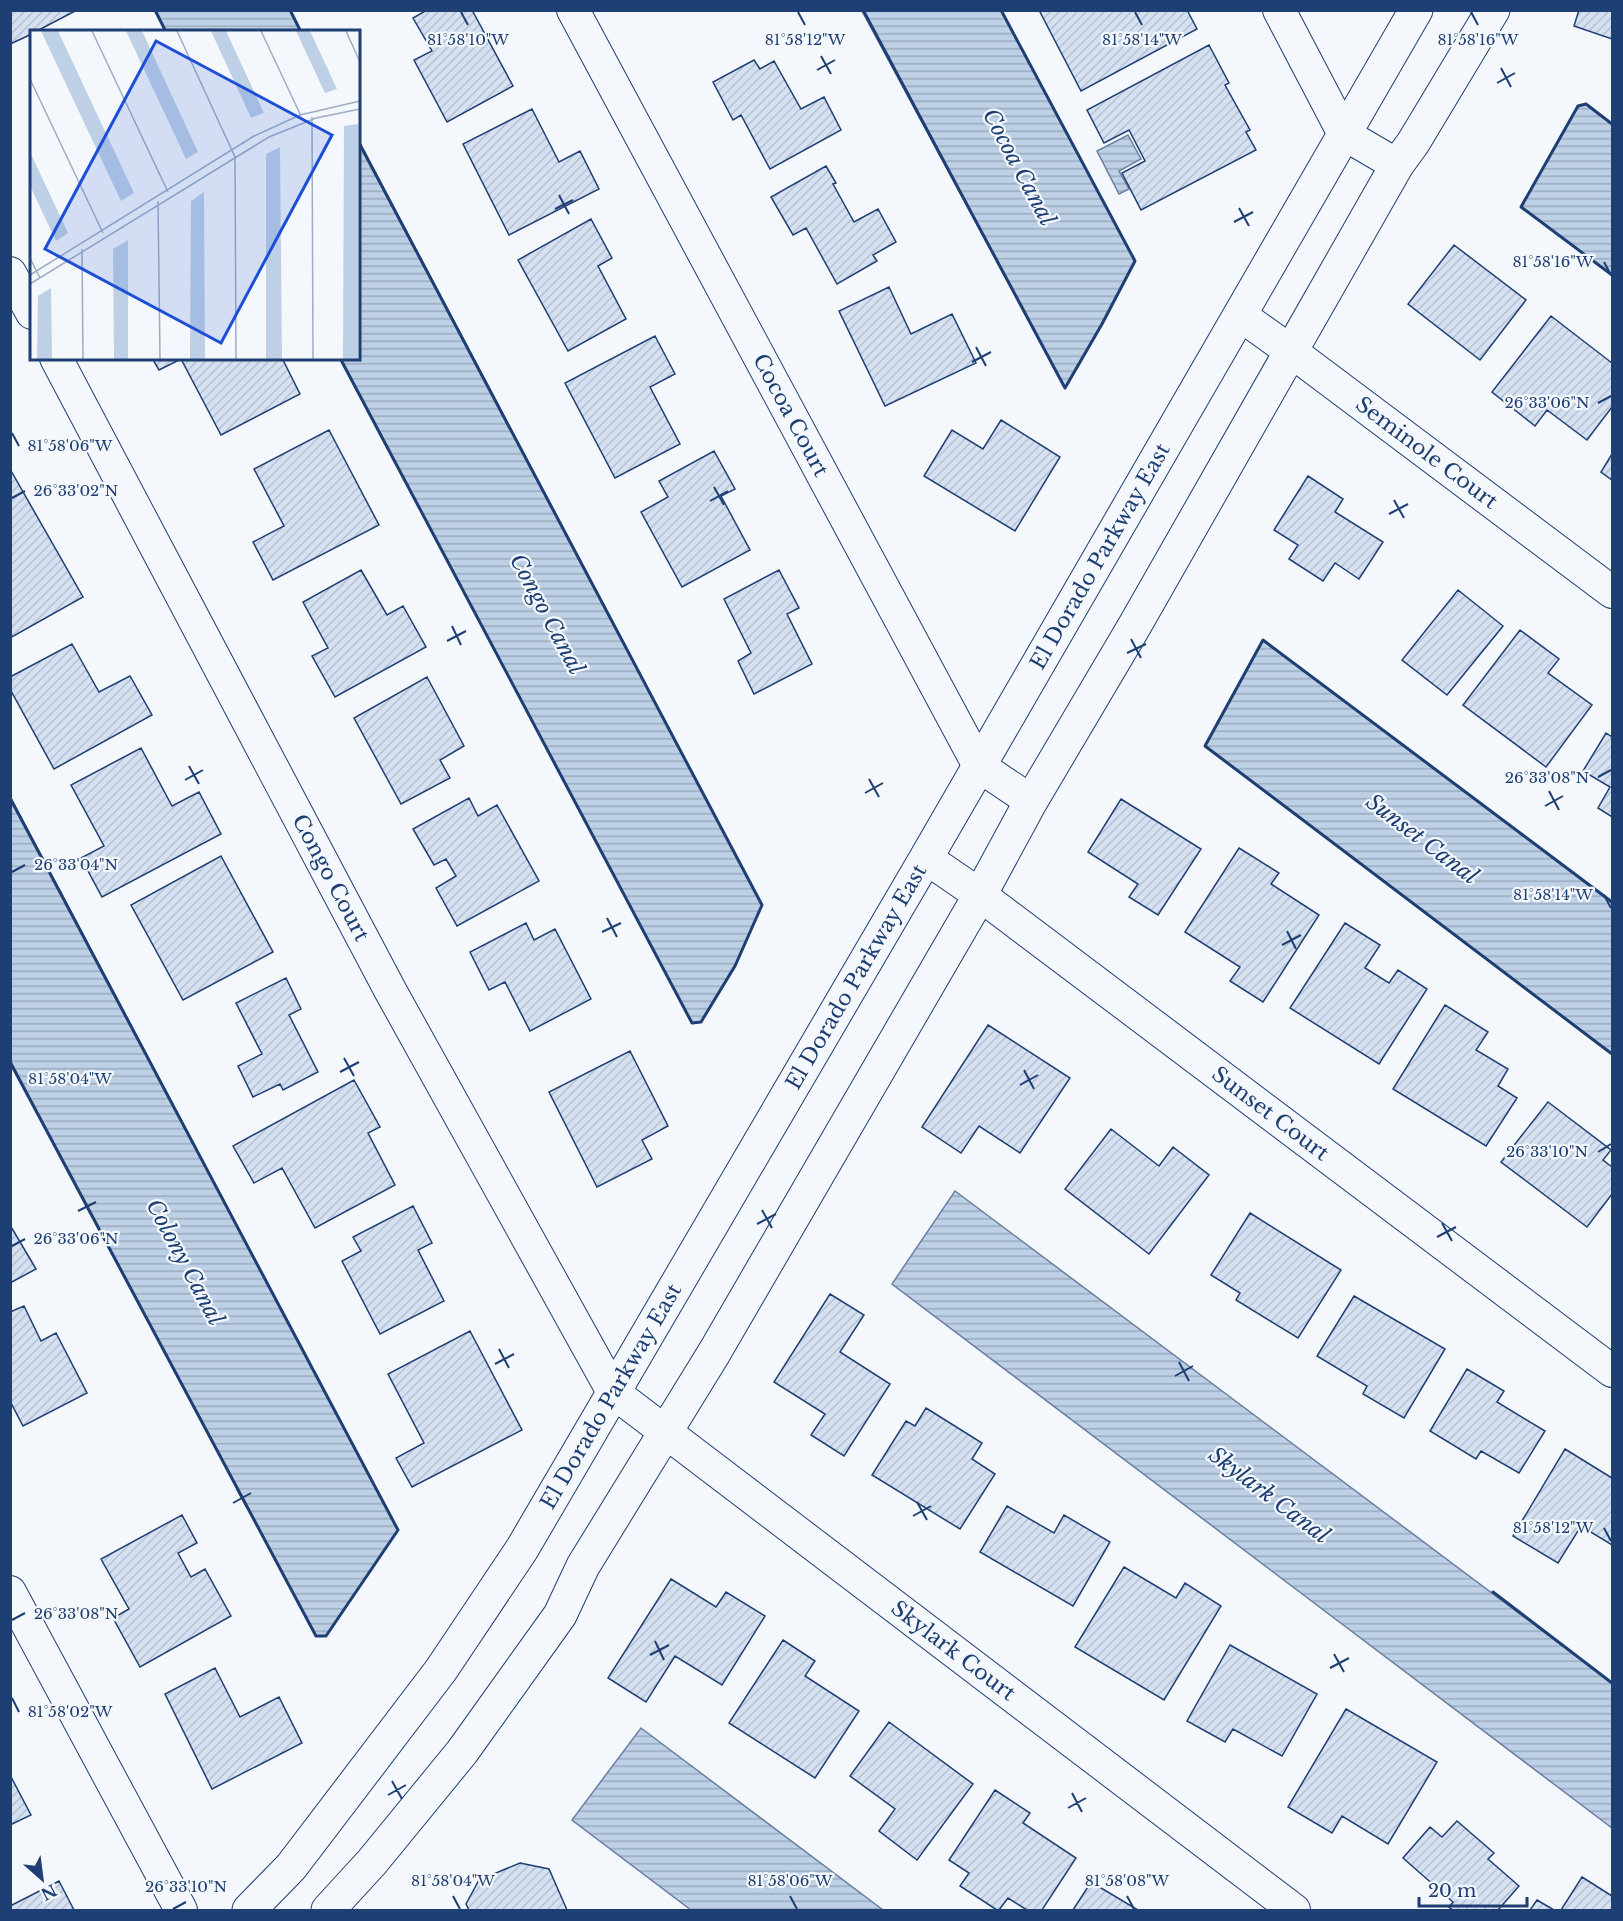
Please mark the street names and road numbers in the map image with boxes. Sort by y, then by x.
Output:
street label: Cocoa Court [747,349,834,481]
street label: Seminole Court [1350,391,1503,515]
street label: El Dorado Parkway East [1025,439,1176,674]
street label: Congo Court [287,810,375,946]
street label: El Dorado Parkway East [780,859,933,1094]
street label: Sunset Court [1207,1061,1334,1166]
street label: El Dorado Parkway East [535,1279,687,1514]
street label: Skylark Court [886,1595,1021,1706]

